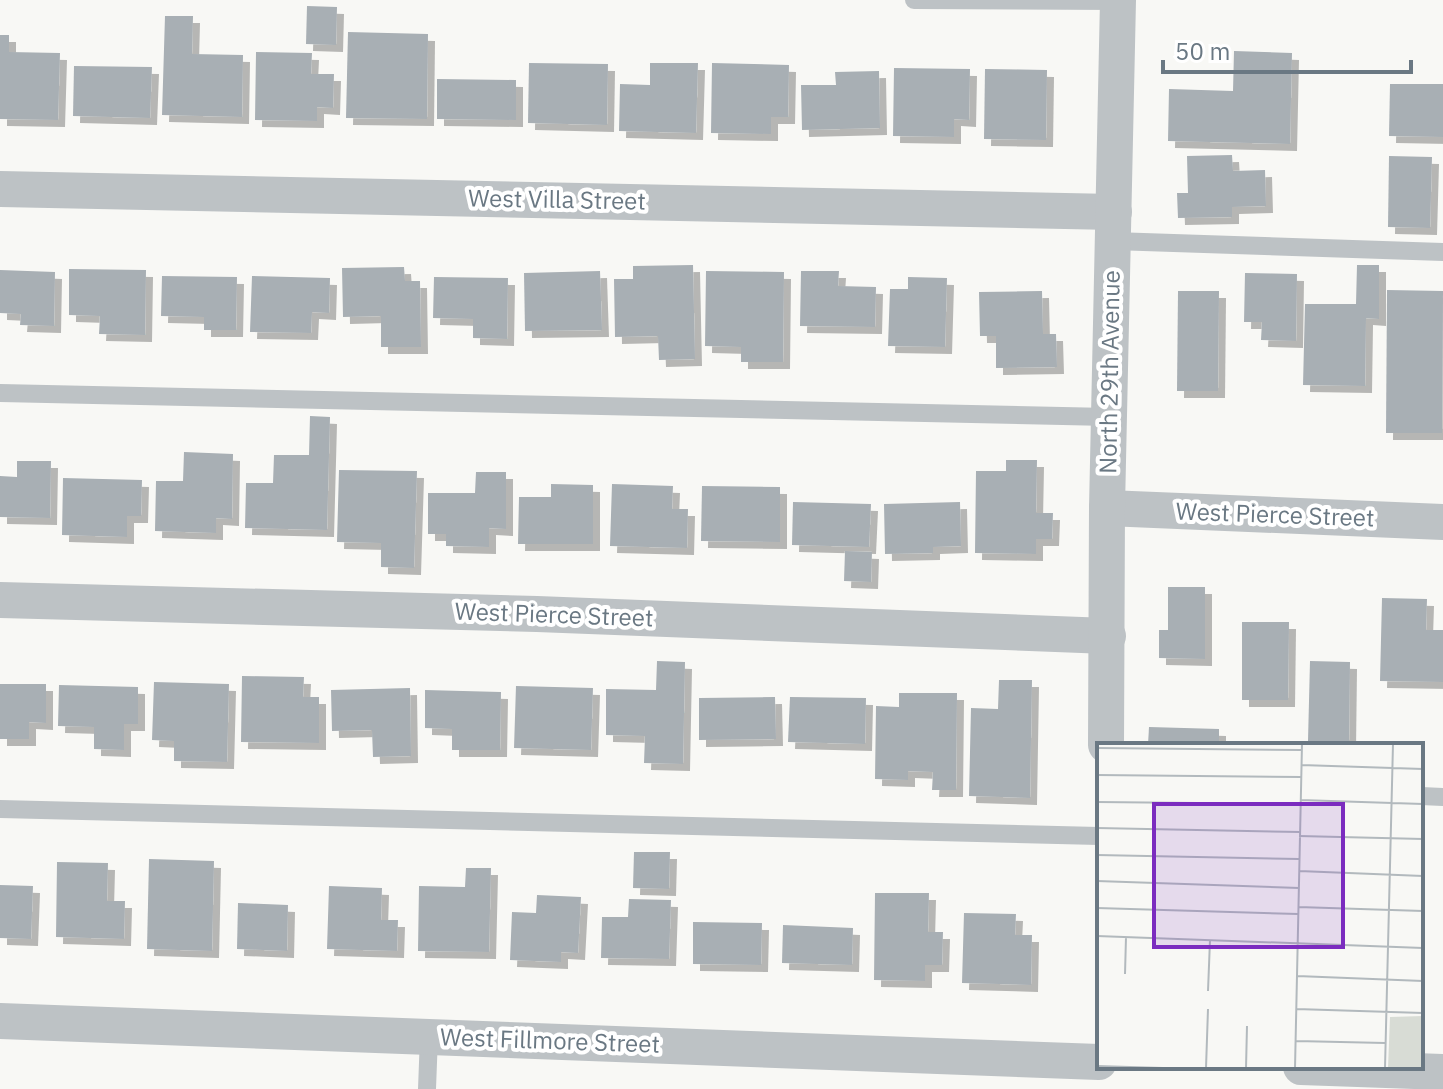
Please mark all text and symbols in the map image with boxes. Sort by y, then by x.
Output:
scale bar [1163,24,1411,74]
text: 50 m [1175,35,1230,67]
street label: West Villa Street [468,181,646,217]
street label: North 29th Avenue [1091,270,1127,474]
street label: West Pierce Street [1175,495,1375,533]
street label: West Pierce Street [454,595,654,633]
inset map [1097,743,1423,1069]
street label: West Fillmore Street [440,1020,660,1060]

